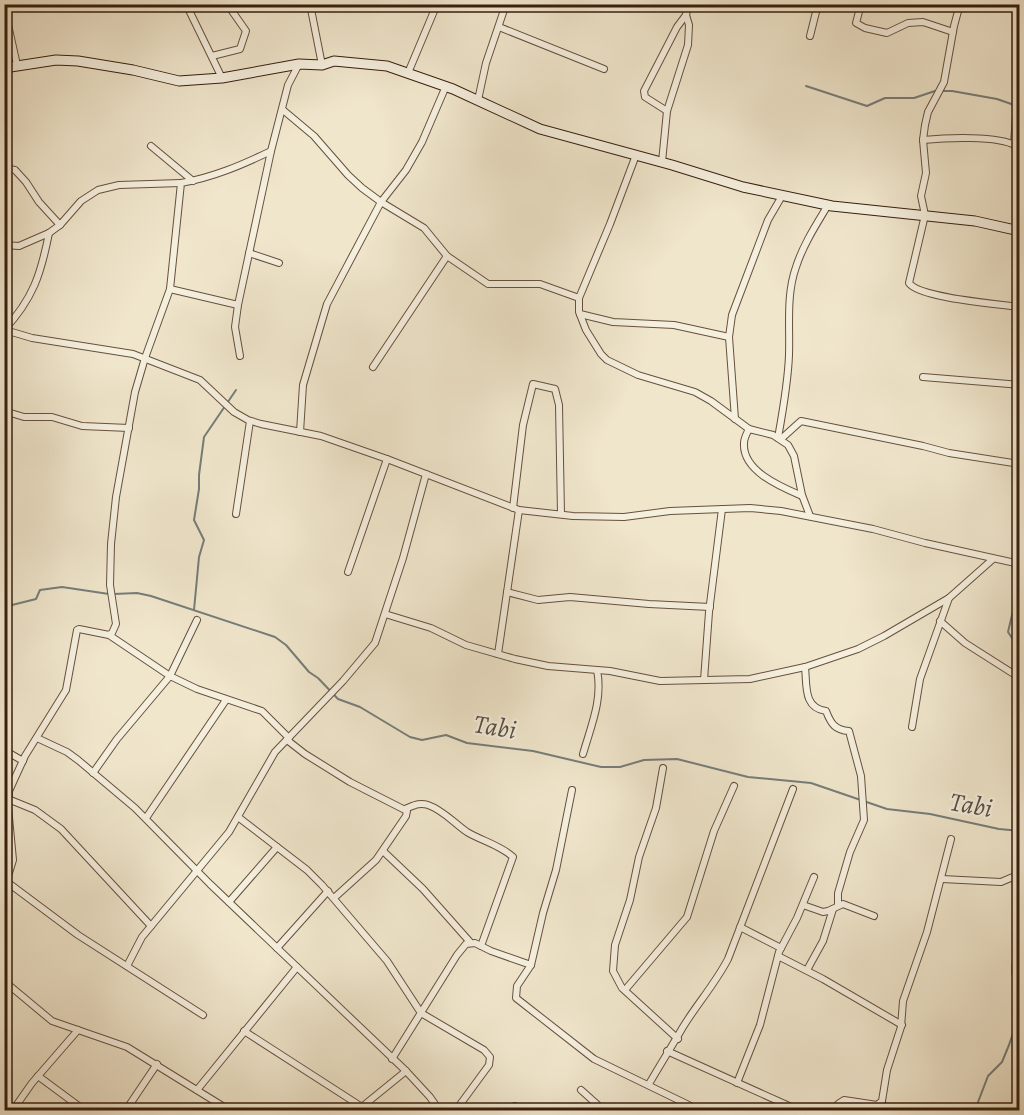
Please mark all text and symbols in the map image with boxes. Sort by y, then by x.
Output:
water label: Tabi [471,706,519,748]
water label: Tabi [947,784,995,826]

